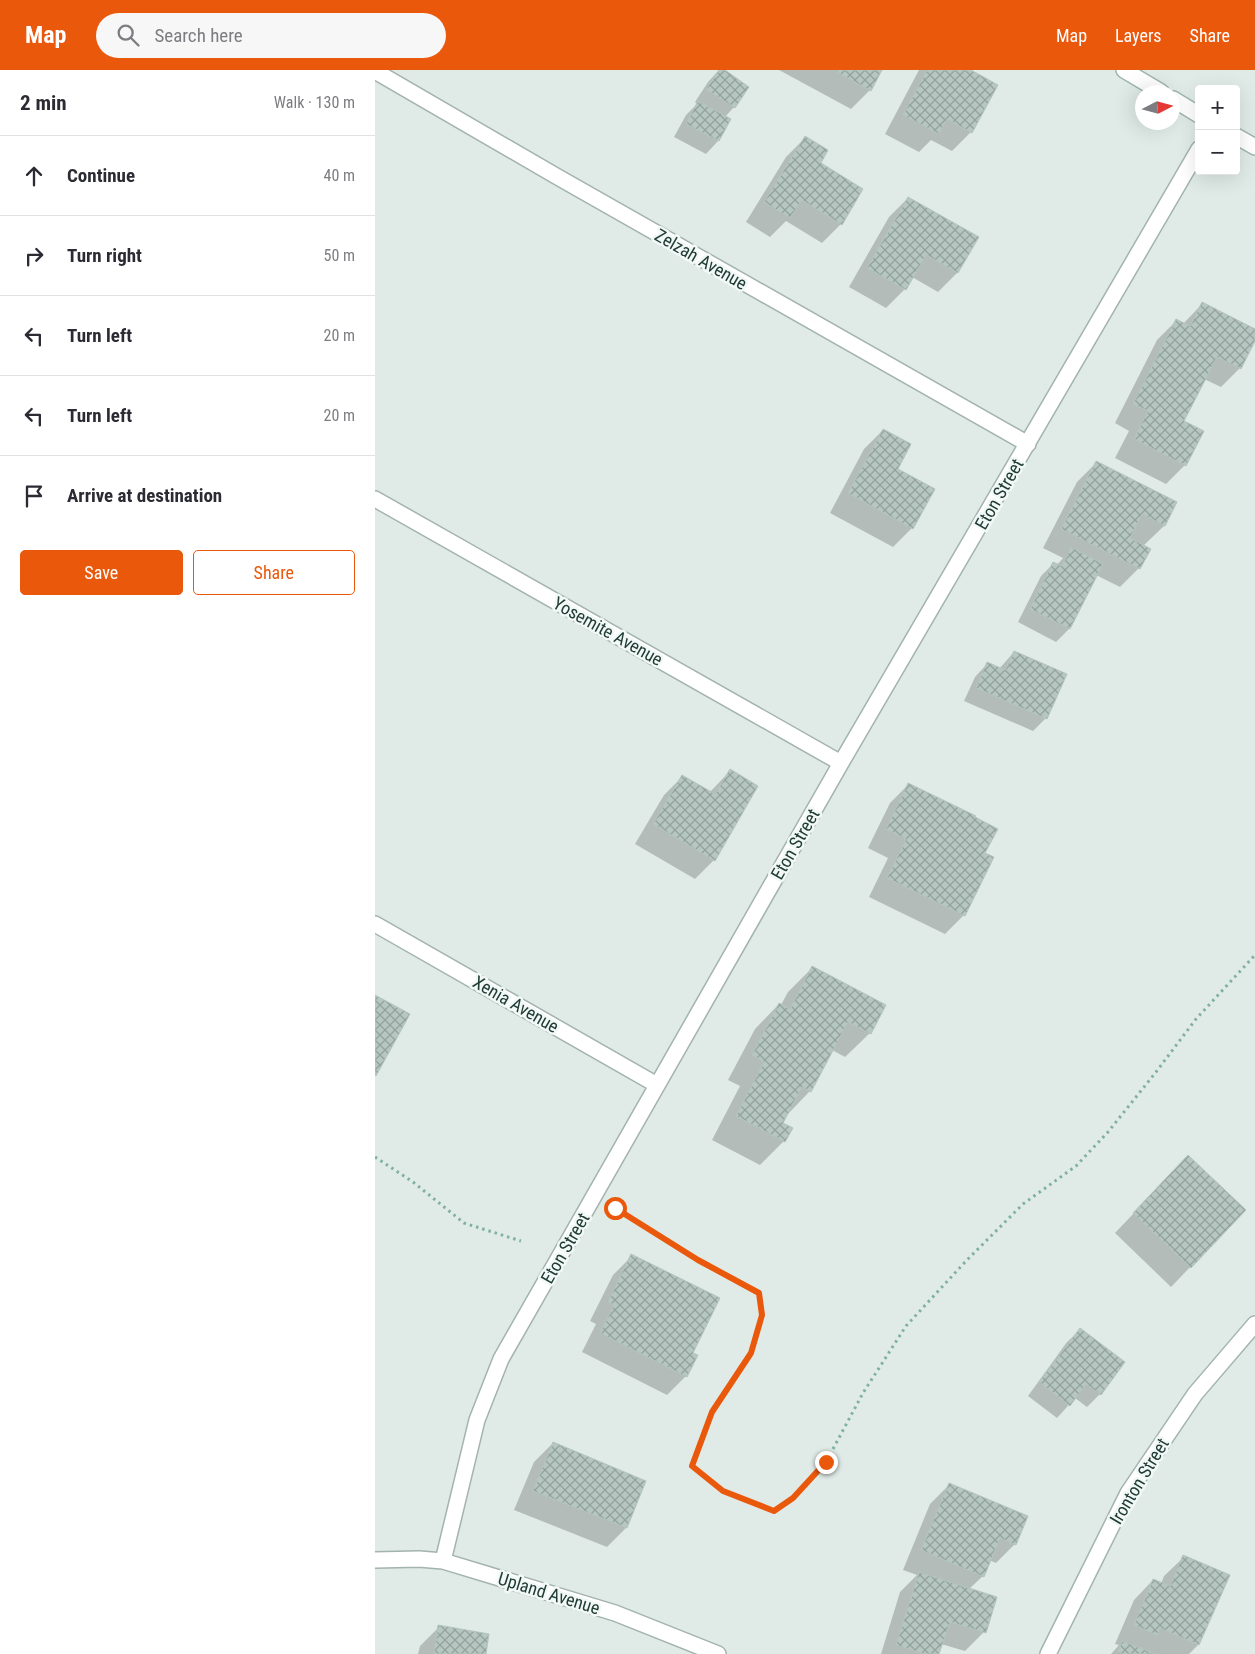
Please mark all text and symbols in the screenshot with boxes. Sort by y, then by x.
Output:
search box [96,13,446,58]
text: Map [25,21,66,49]
icon: search [114,21,142,49]
text: Search here [154,24,243,47]
text: Map [1056,25,1087,46]
text: Layers [1115,25,1162,46]
text: Share [1190,25,1230,46]
north arrow [1135,85,1180,130]
map controls [1195,85,1240,175]
button: + [1195,85,1240,130]
text: 2 min [20,91,67,115]
text: Walk · 130 m [274,93,355,112]
button: − [1195,130,1240,175]
icon: ahead [20,162,48,190]
text: Continue [67,164,135,187]
text: 40 m [323,166,355,185]
street label: Zelzah Avenue [651,224,751,294]
icon: right [20,242,48,270]
text: Turn right [67,244,142,267]
text: 50 m [323,246,355,265]
icon: left [20,322,48,350]
text: Turn left [67,324,132,347]
text: 20 m [323,326,355,345]
icon: left [20,402,48,430]
text: Turn left [67,404,132,427]
text: 20 m [323,406,355,425]
street label: Eton Street [970,455,1028,533]
icon: arrive [20,482,48,510]
text: Arrive at destination [67,484,222,507]
button: Save [20,550,183,595]
button: Share [193,550,355,595]
street label: Yosemite Avenue [550,592,666,670]
street label: Eton Street [766,805,824,883]
street label: Xenia Avenue [469,971,563,1037]
route start [604,1197,627,1220]
street label: Eton Street [536,1209,594,1287]
street label: Ironton Street [1105,1434,1173,1528]
route end [815,1451,838,1474]
street label: Upland Avenue [496,1568,602,1618]

